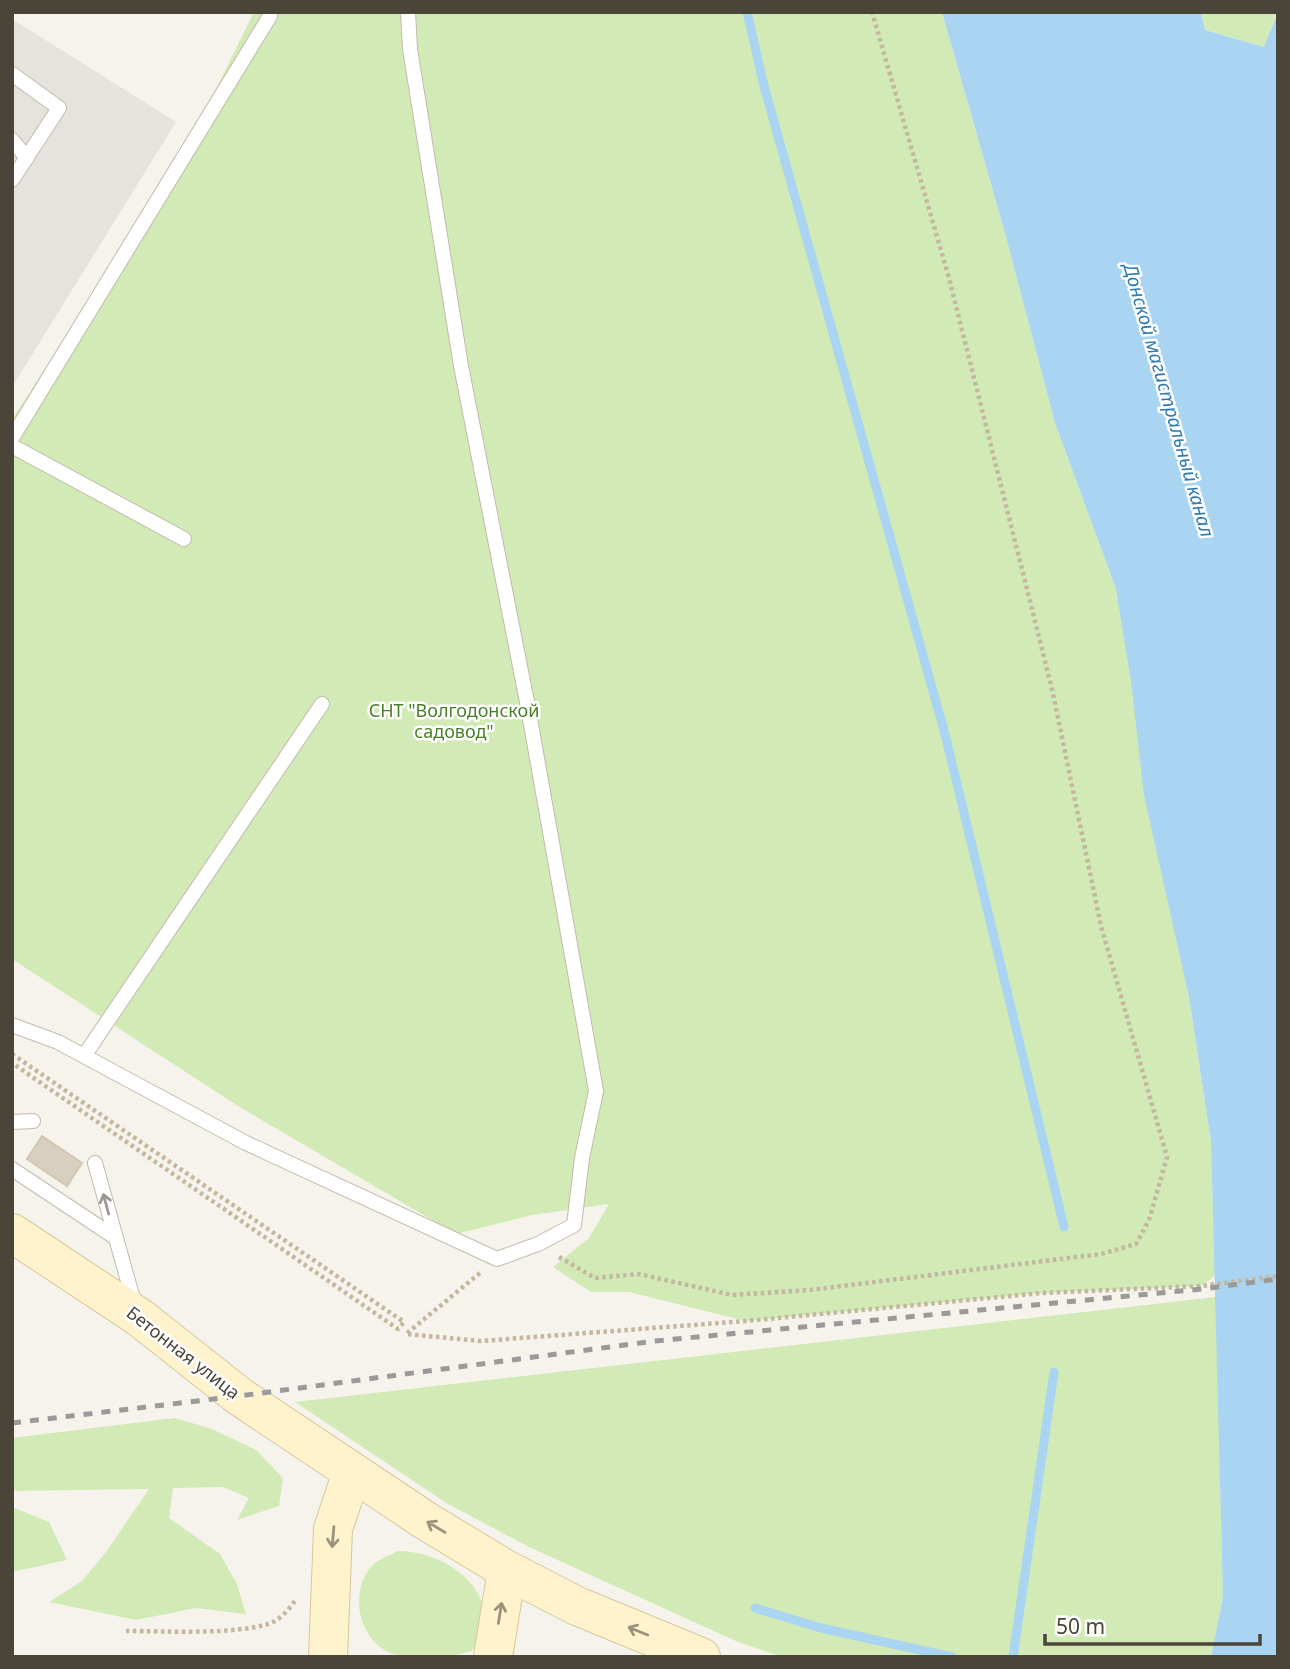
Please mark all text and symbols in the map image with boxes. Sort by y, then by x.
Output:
water label: Донской магистральный канал [1117,258,1221,540]
park label: СНТ "Волгодонской садовод" [369,698,539,743]
one-way arrow [99,1193,112,1215]
street label: Бетонная улица [122,1300,245,1404]
one-way arrow [426,1520,446,1534]
one-way arrow [326,1526,339,1548]
one-way arrow [494,1602,507,1625]
scale bar [1045,1602,1260,1646]
text: 50 m [1056,1612,1105,1640]
one-way arrow [627,1624,649,1637]

